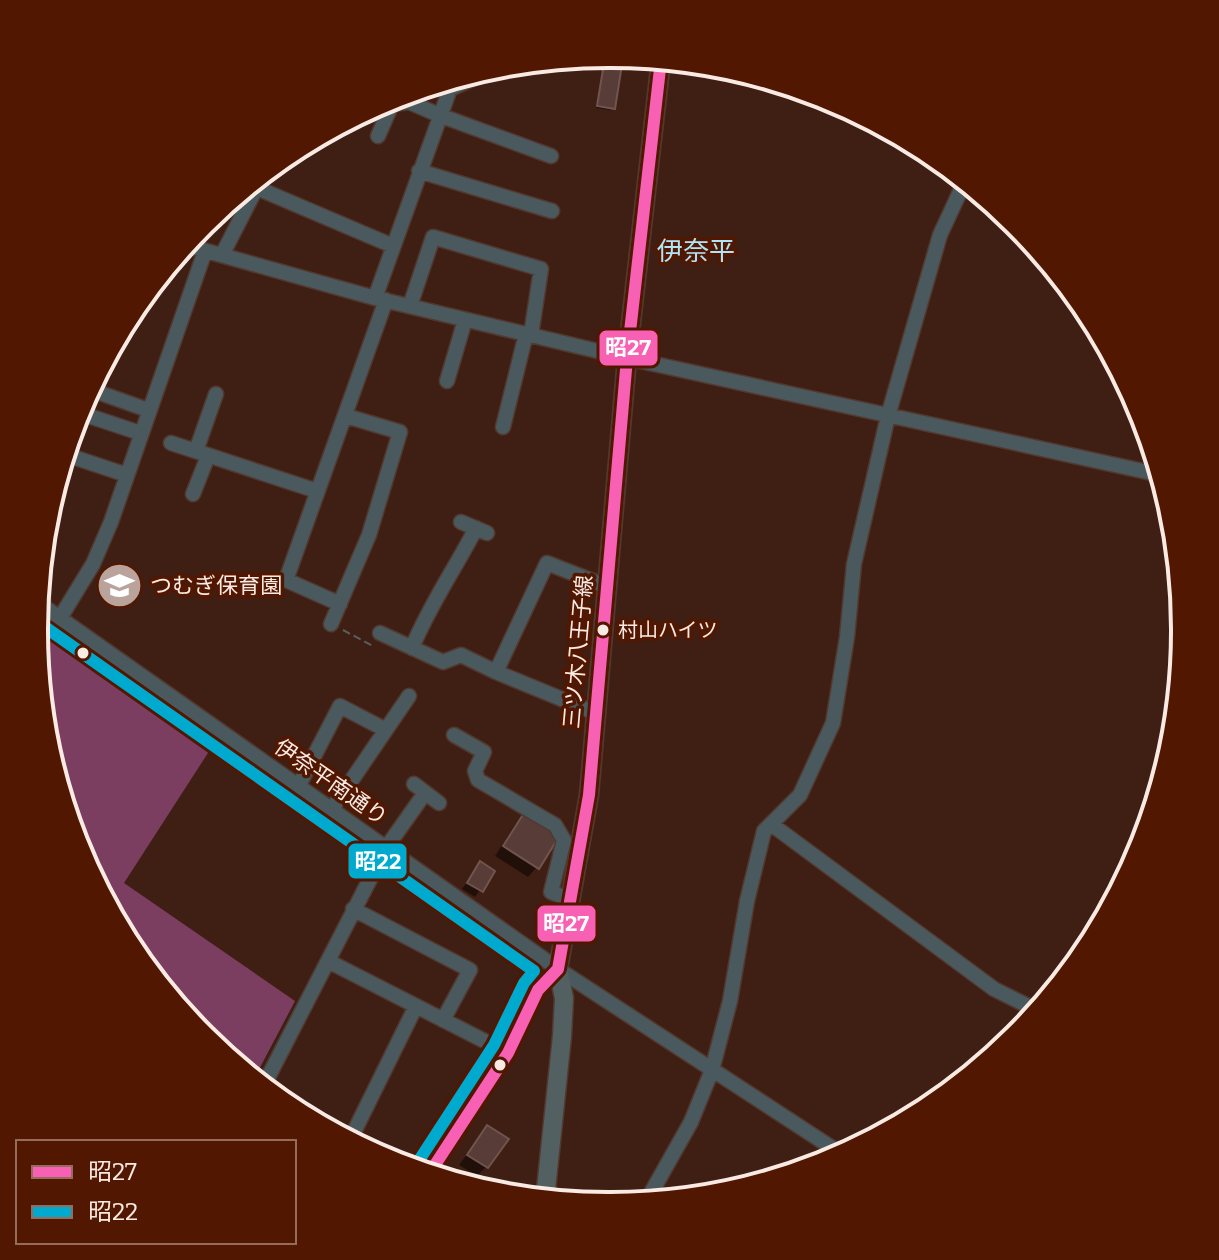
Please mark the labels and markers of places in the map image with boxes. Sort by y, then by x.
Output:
school or university icon: つむぎ保育園 [95,561,143,609]
place label: つむぎ保育園 [150,572,282,599]
place label: 村山ハイツ [618,618,718,642]
marker: 村山ハイツ [595,622,611,638]
unlabelled marker [75,645,91,661]
unlabelled marker [492,1057,508,1073]

